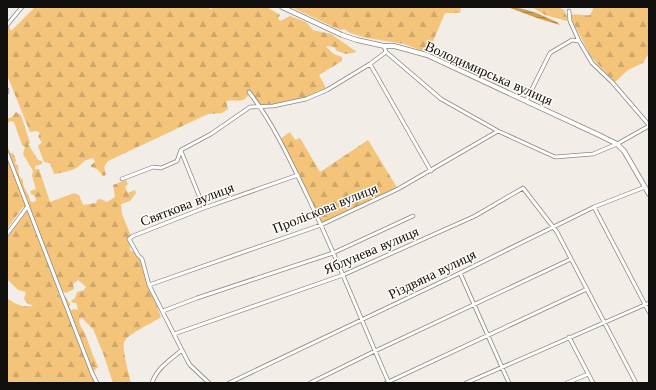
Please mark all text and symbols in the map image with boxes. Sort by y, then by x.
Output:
street label: Володимирська вулиця [422,37,556,110]
street label: Святкова вулиця [138,178,237,230]
street label: Проліскова вулиця [270,179,381,237]
street label: Яблунева вулиця [321,222,422,278]
street label: Різдвяна вулиця [385,245,479,303]

